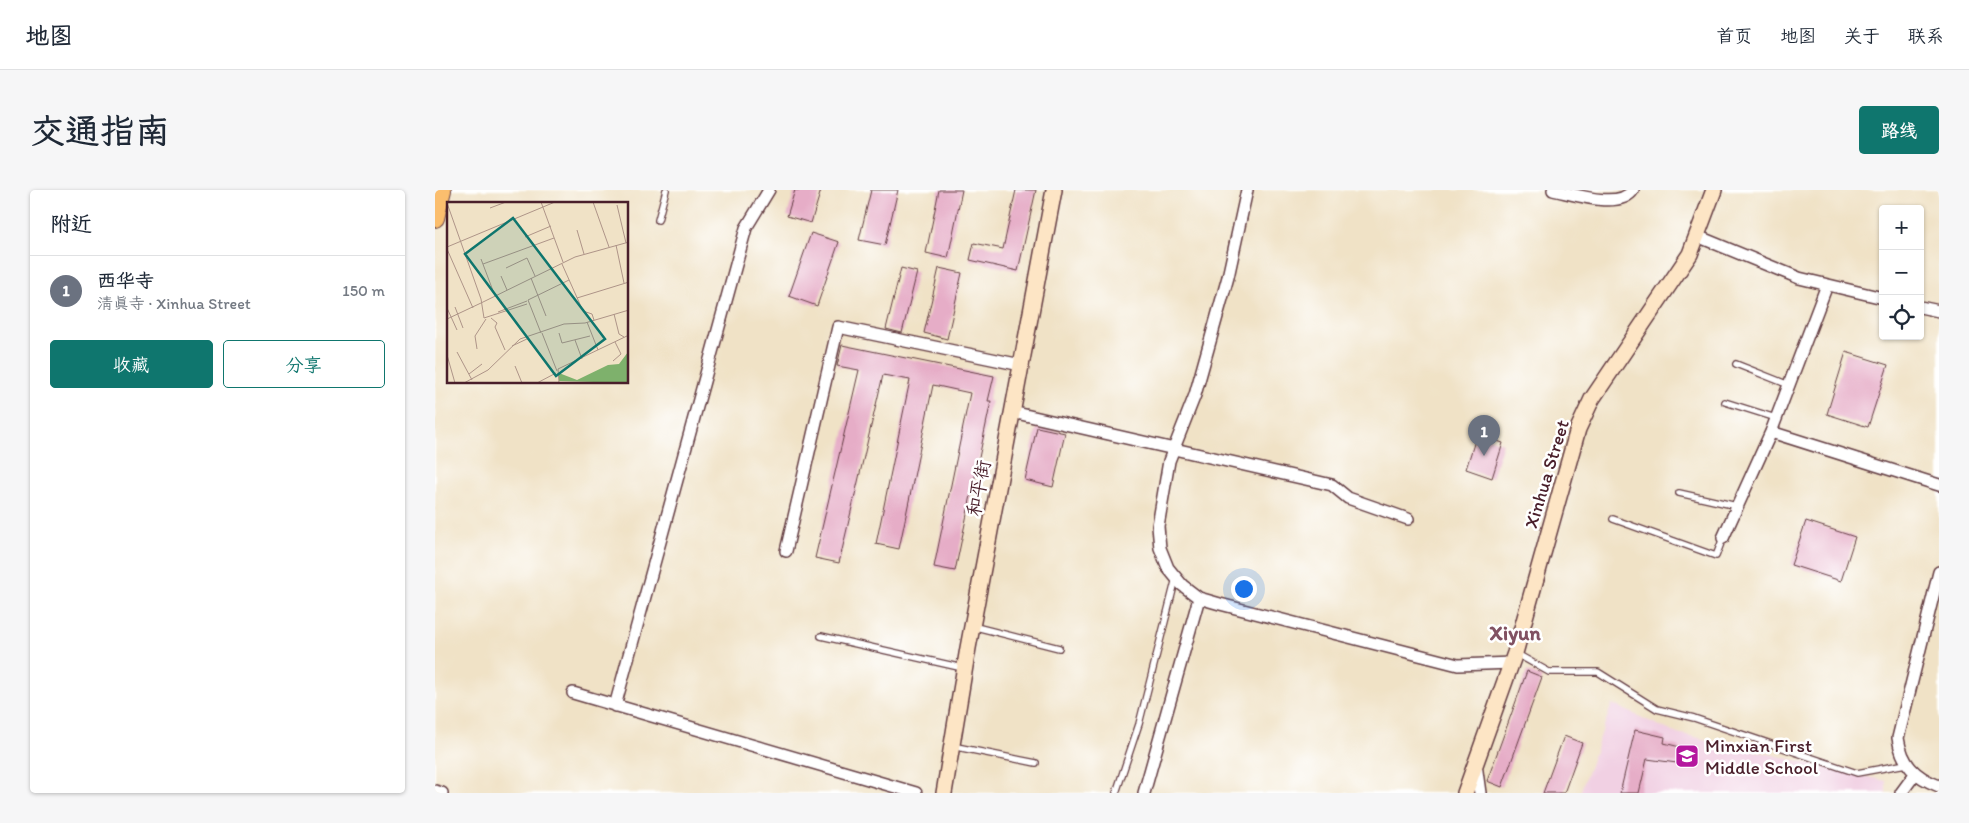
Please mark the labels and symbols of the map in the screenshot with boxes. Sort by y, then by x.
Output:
inset map [447,202,629,384]
pin: 1 [1468,415,1500,456]
street label: Xinhua Street [1519,417,1574,531]
street label: 和平街 [962,458,995,518]
your location [1231,576,1257,602]
district label: Xiyun [1489,620,1541,646]
place label: Minxian First Middle School [1705,734,1819,779]
school or university icon: Minxian First Middle School [1674,743,1700,769]

